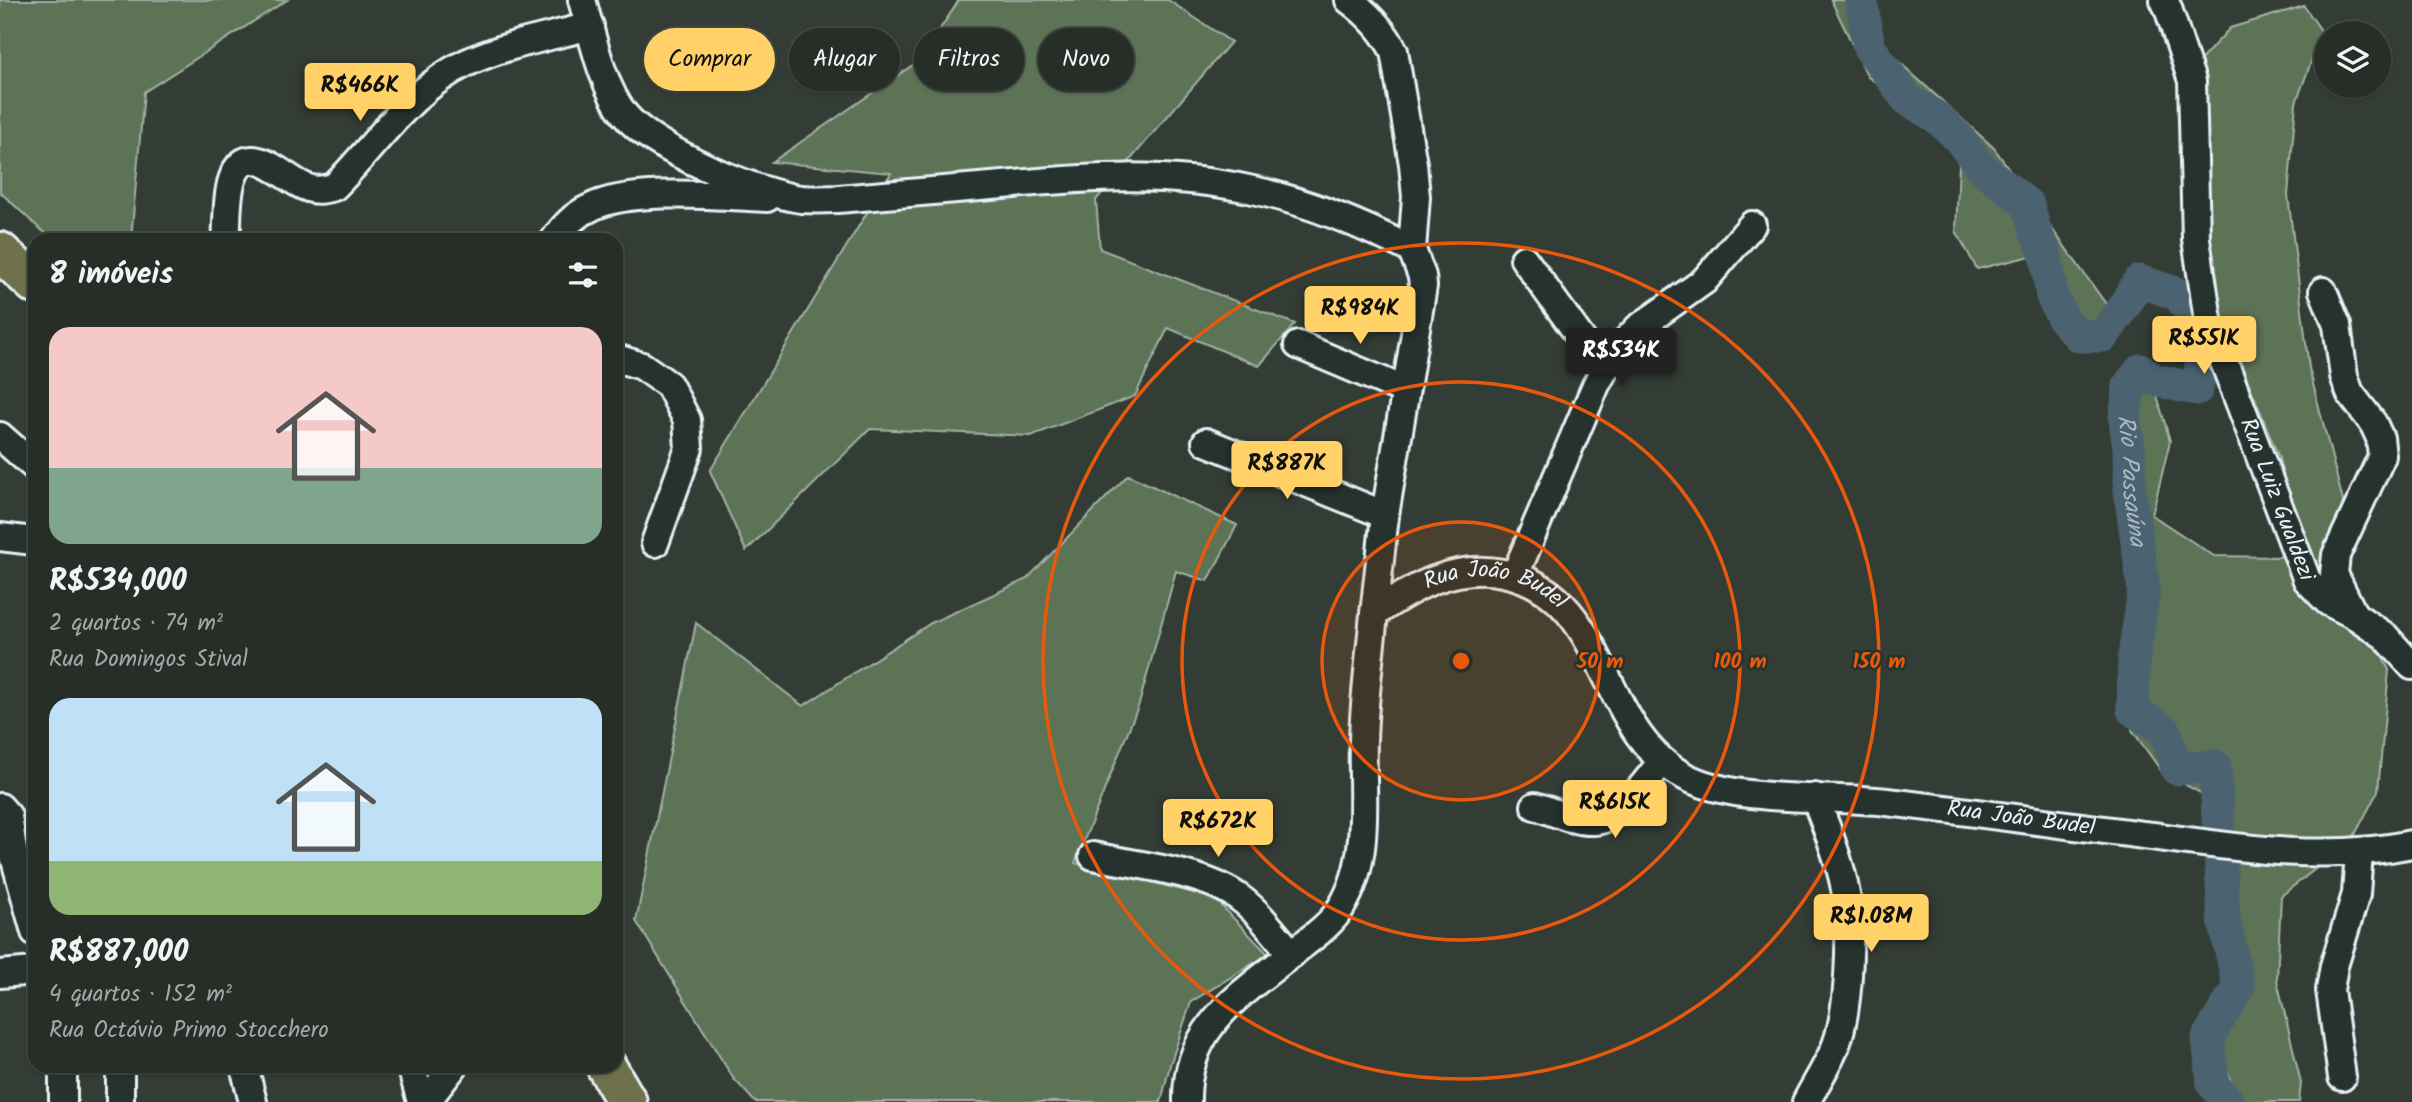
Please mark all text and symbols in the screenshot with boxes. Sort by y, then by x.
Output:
map controls [2314,21,2391,98]
button: layers [2314,21,2391,98]
chip: Comprar [644,28,775,91]
chip: Alugar [789,28,900,91]
chip: Filtros [914,28,1024,91]
chip: Novo [1038,28,1134,91]
pin: R$466K [303,64,417,123]
text: R$466K [321,68,399,104]
text: 8 imóveis [49,251,173,299]
icon: filters [564,256,602,294]
pin: R$984K [1303,286,1417,346]
text: R$984K [1320,291,1400,327]
pin: R$551K [2147,316,2261,376]
text: R$551K [2168,321,2240,357]
pin: R$534K [1564,328,1678,388]
text: R$534K [1582,333,1660,369]
icon: home [263,373,389,499]
water label: Rio Passaúna [2105,412,2157,551]
street label: Rua Luiz Gualdezi [2229,413,2324,588]
pin: R$887K [1230,442,1344,501]
text: R$887K [1247,446,1327,482]
street label: Rua João Budel [1418,553,1576,619]
text: R$534,000 [49,558,187,606]
text: 2 quartos · 74 m² [49,606,223,642]
text: Rua Domingos Stival [49,642,248,678]
text: 50 m [1576,646,1623,679]
text: 100 m [1713,646,1767,679]
text: 150 m [1852,646,1906,679]
centre of rings [1449,649,1473,673]
icon: home [263,744,389,870]
pin: R$615K [1558,780,1672,840]
text: R$615K [1579,785,1651,821]
street label: Rua João Budel [1945,791,2098,847]
pin: R$672K [1161,800,1275,859]
text: R$672K [1179,804,1257,840]
pin: R$1.08M [1806,894,1936,954]
text: R$1.08M [1830,899,1912,935]
text: R$887,000 [49,929,188,977]
text: 4 quartos · 152 m² [49,977,232,1013]
text: Rua Octávio Primo Stocchero [49,1013,329,1049]

